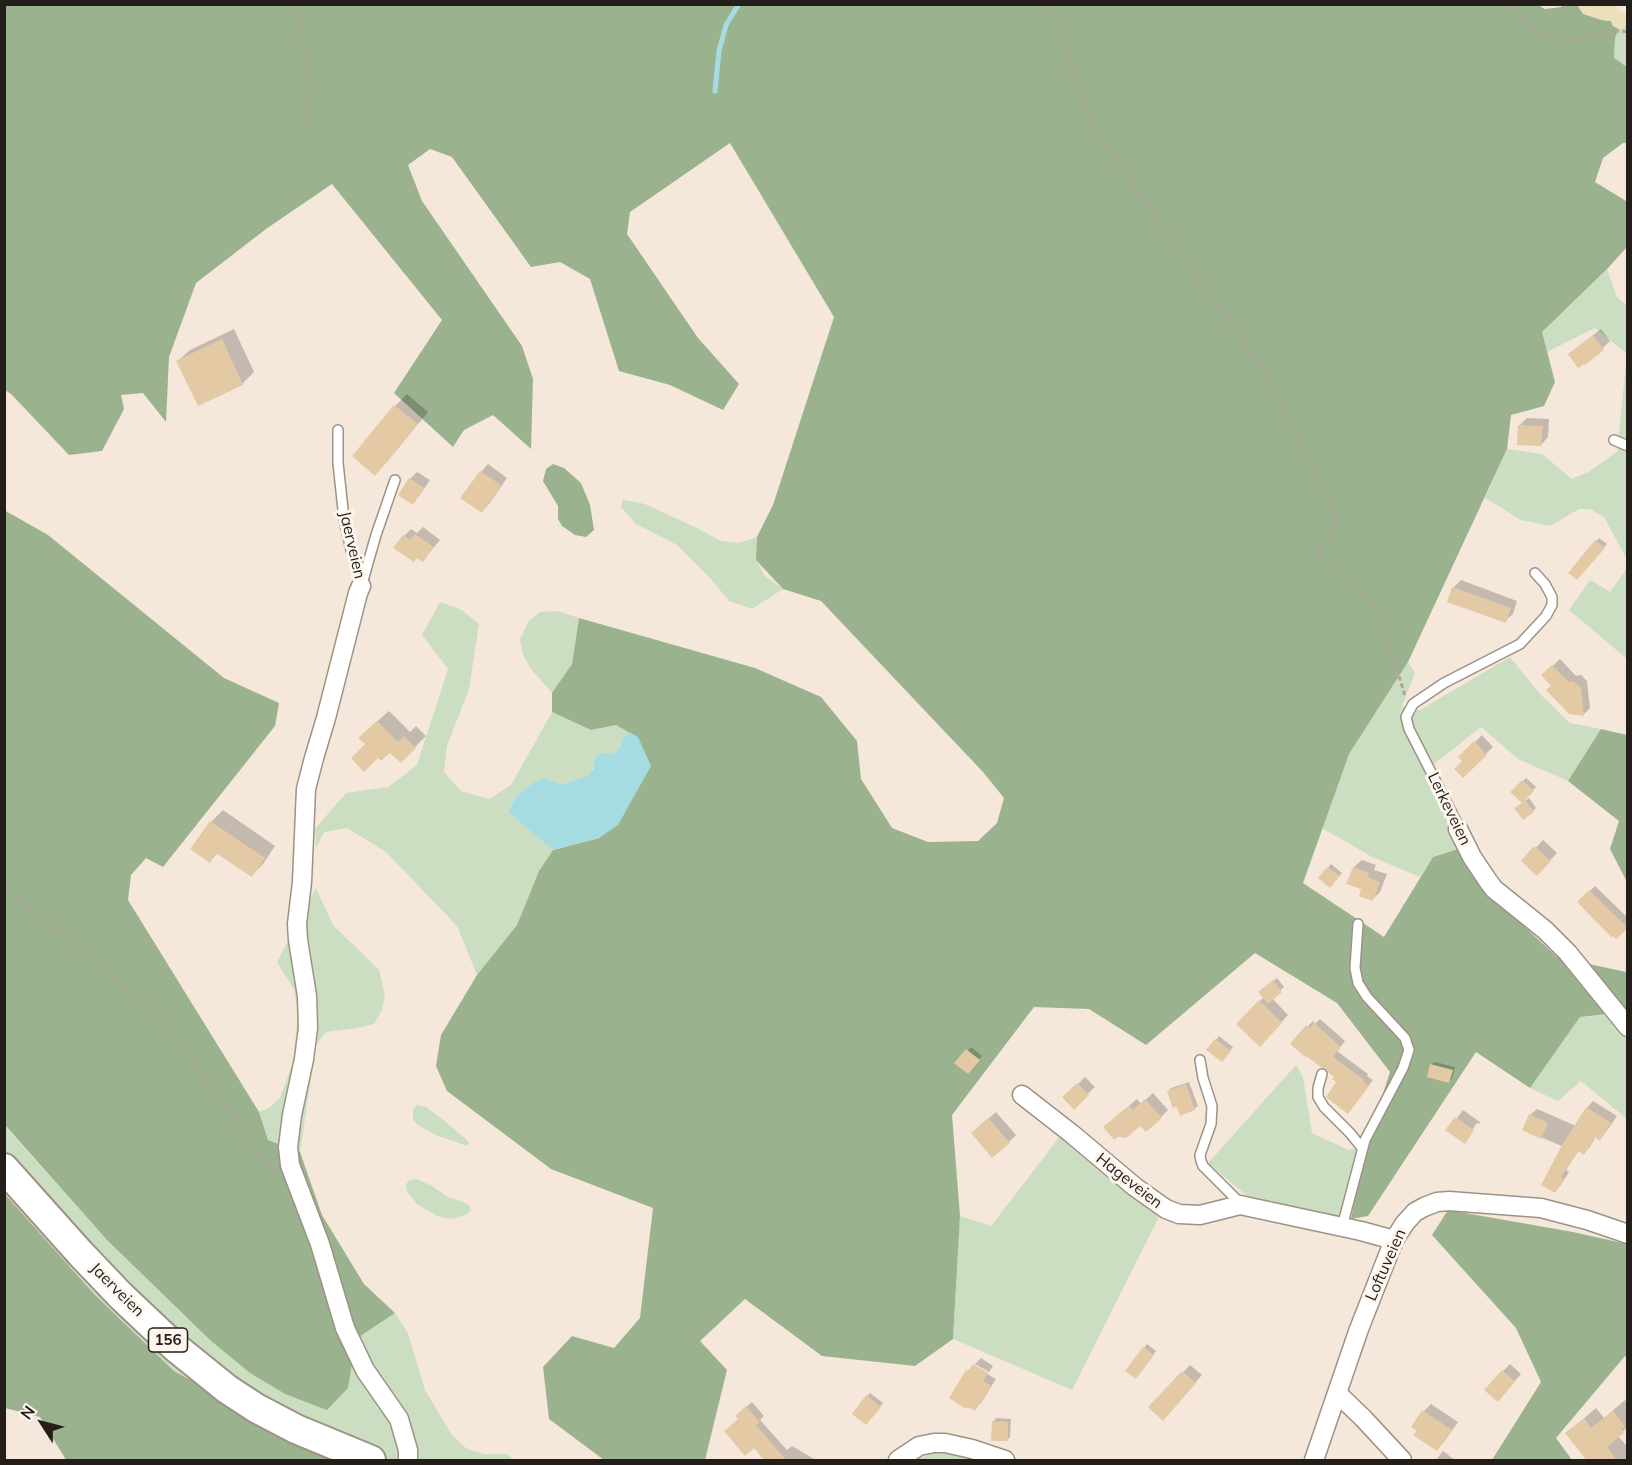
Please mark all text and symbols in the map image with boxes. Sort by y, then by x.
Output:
street label: Jaerveien [335,509,369,581]
street label: Lerkeveien [1423,769,1475,849]
street label: Hageveien [1092,1149,1166,1213]
street label: Loftuveien [1362,1226,1410,1304]
street label: Jaerveien [86,1259,148,1321]
road number: 156 [148,1328,188,1352]
north arrow [12,1393,72,1453]
text: N [16,1402,39,1423]

